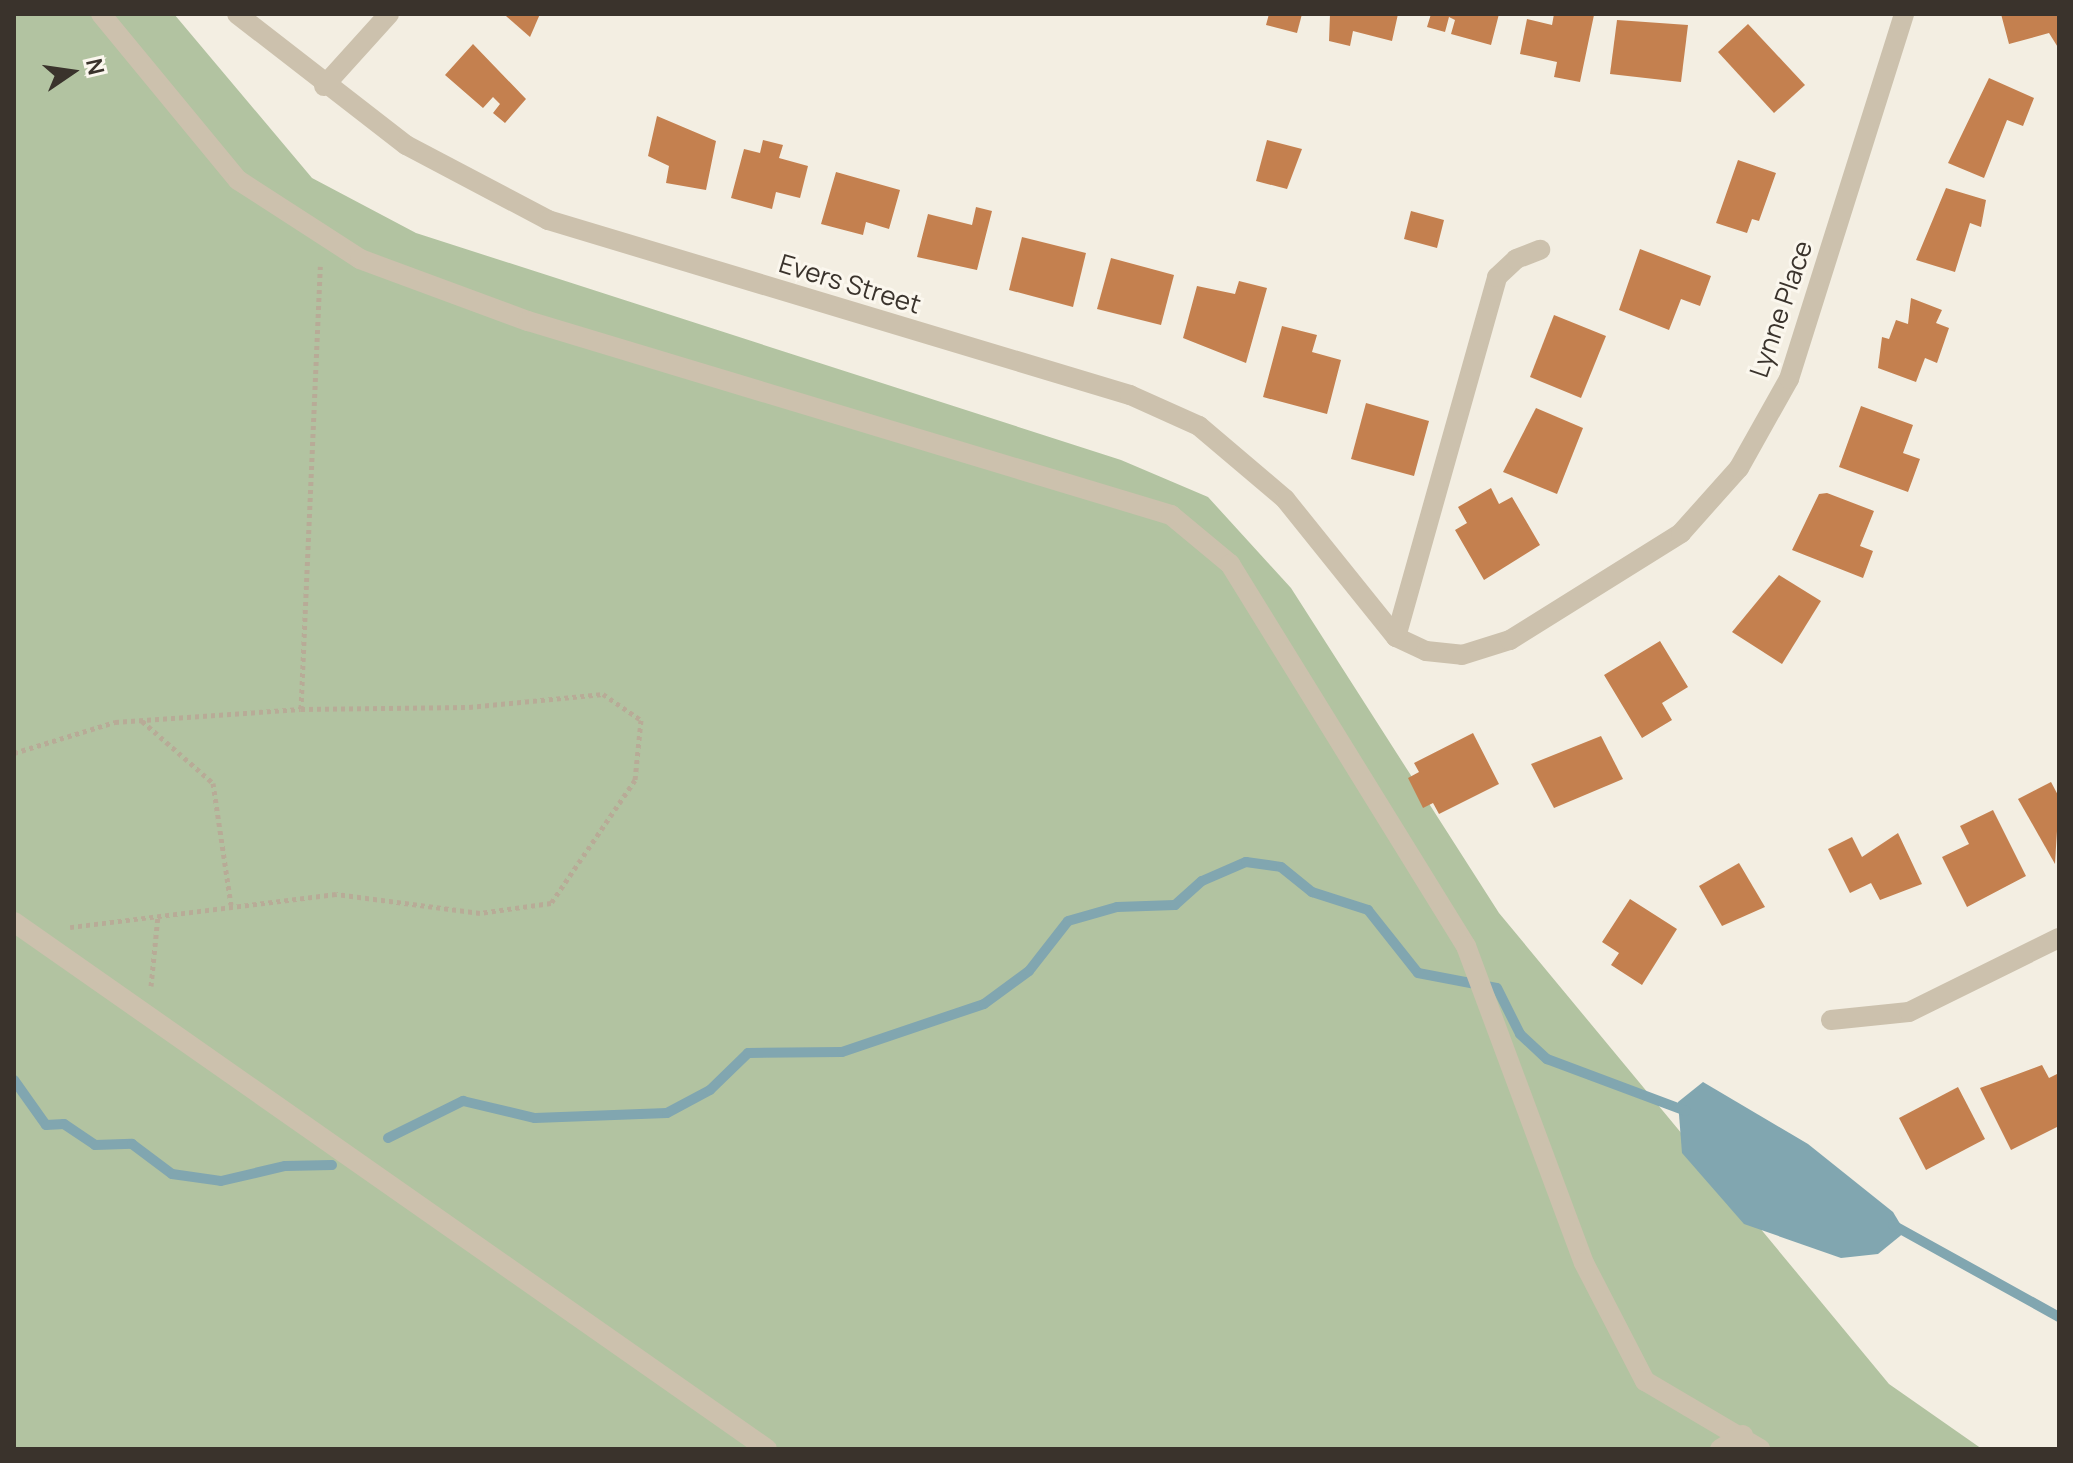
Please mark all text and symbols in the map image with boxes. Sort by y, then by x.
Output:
north arrow [32,32,112,112]
text: N [79,56,112,78]
street label: Lynne Place [1743,237,1819,381]
street label: Evers Street [775,248,925,320]

